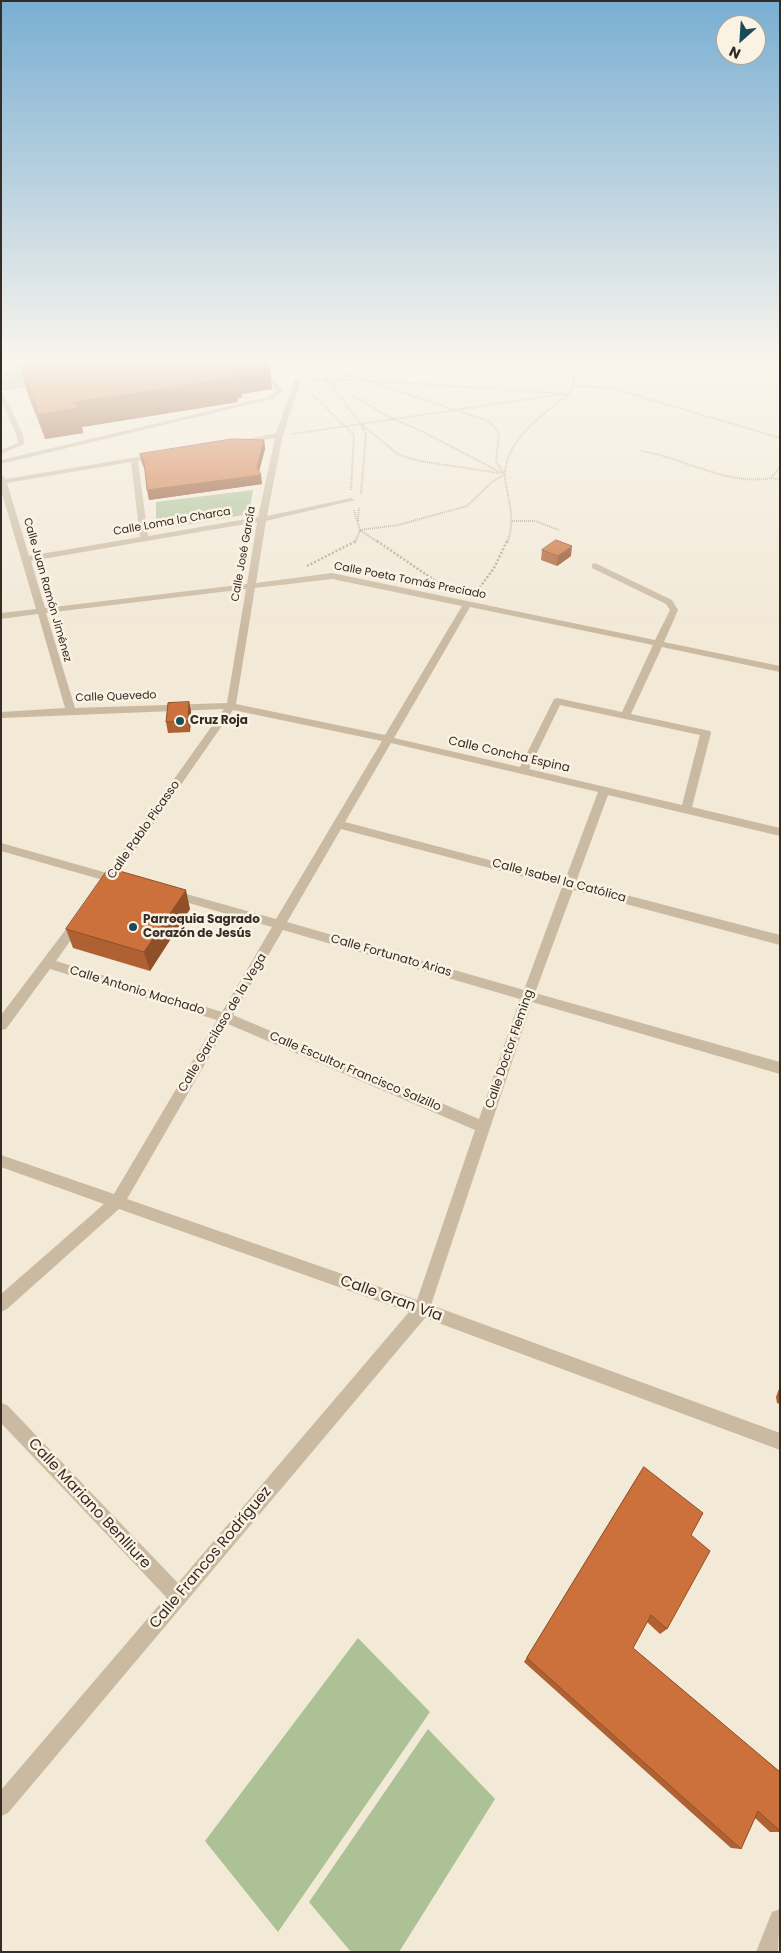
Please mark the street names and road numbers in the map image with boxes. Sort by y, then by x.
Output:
street label: Calle Loma la Charca [112,505,232,539]
street label: Calle José García [229,505,259,603]
street label: Calle Juan Ramón Jiménez [20,516,74,664]
street label: Calle Poeta Tomás Preciado [333,560,487,602]
street label: Calle Quevedo [75,689,157,705]
street label: Calle Concha Espina [447,734,571,776]
street label: Calle Pablo Picasso [105,778,183,882]
street label: Calle Isabel la Católica [491,856,627,906]
street label: Calle Fortunato Arias [329,932,453,980]
street label: Calle Garcilaso de la Vega [176,951,270,1095]
street label: Calle Antonio Machado [68,964,206,1018]
street label: Calle Doctor Fleming [483,988,537,1110]
street label: Calle Escultor Francisco Salzillo [267,1029,443,1115]
street label: Calle Gran Vía [337,1272,445,1326]
street label: Calle Mariano Benlliure [24,1435,154,1573]
street label: Calle Francos Rodríguez [146,1483,276,1633]

